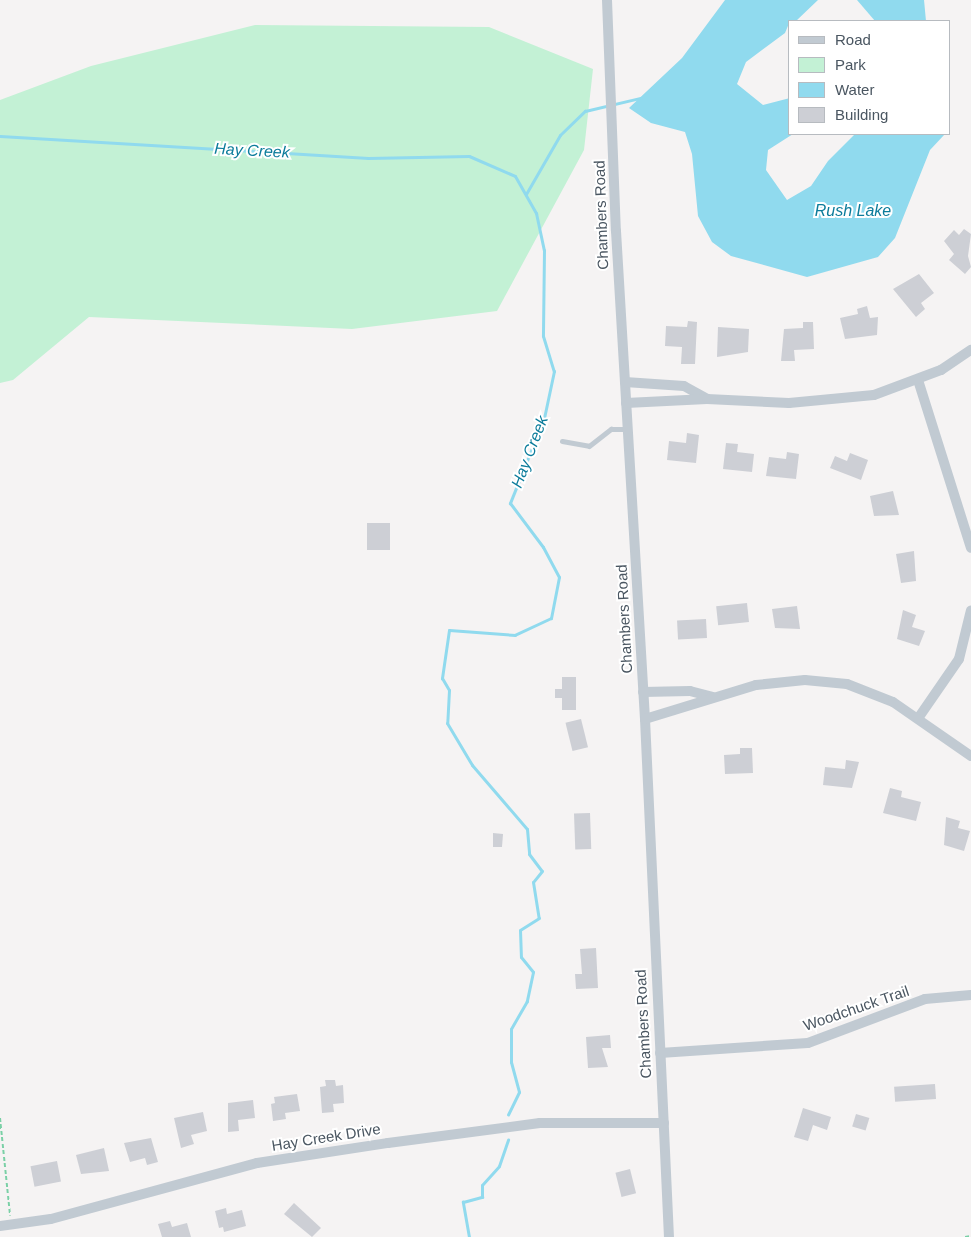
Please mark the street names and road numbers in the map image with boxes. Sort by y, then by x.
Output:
street label: Chambers Road [590,160,612,270]
street label: Chambers Road [612,564,636,674]
street label: Chambers Road [631,969,655,1079]
street label: Woodchuck Trail [801,981,911,1035]
street label: Hay Creek Drive [270,1120,382,1154]

